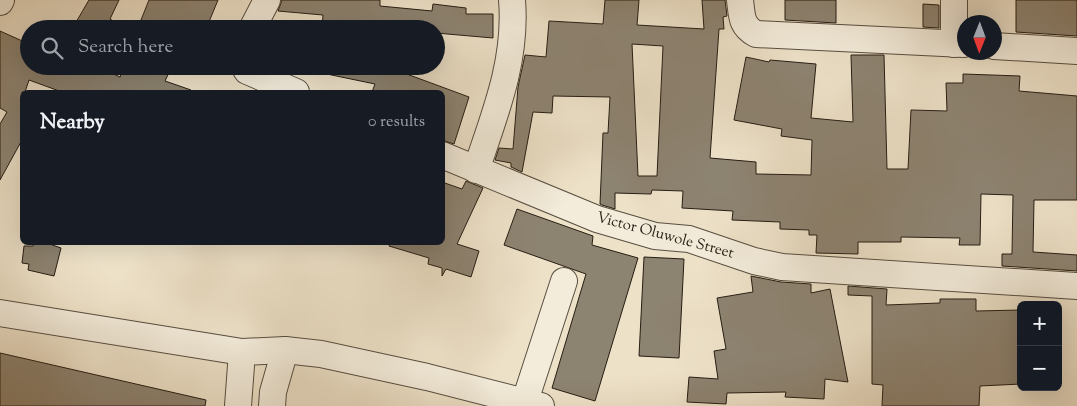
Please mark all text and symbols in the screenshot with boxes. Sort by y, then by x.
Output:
north arrow [957,15,1002,60]
search box [20,20,445,75]
icon: search [38,34,66,62]
text: Search here [78,34,173,61]
text: Nearby [40,108,105,138]
text: 0 results [368,111,425,134]
street label: Victor Oluwole Street [594,208,736,264]
map controls [1017,301,1062,391]
button: + [1017,301,1062,346]
button: − [1017,346,1062,391]

